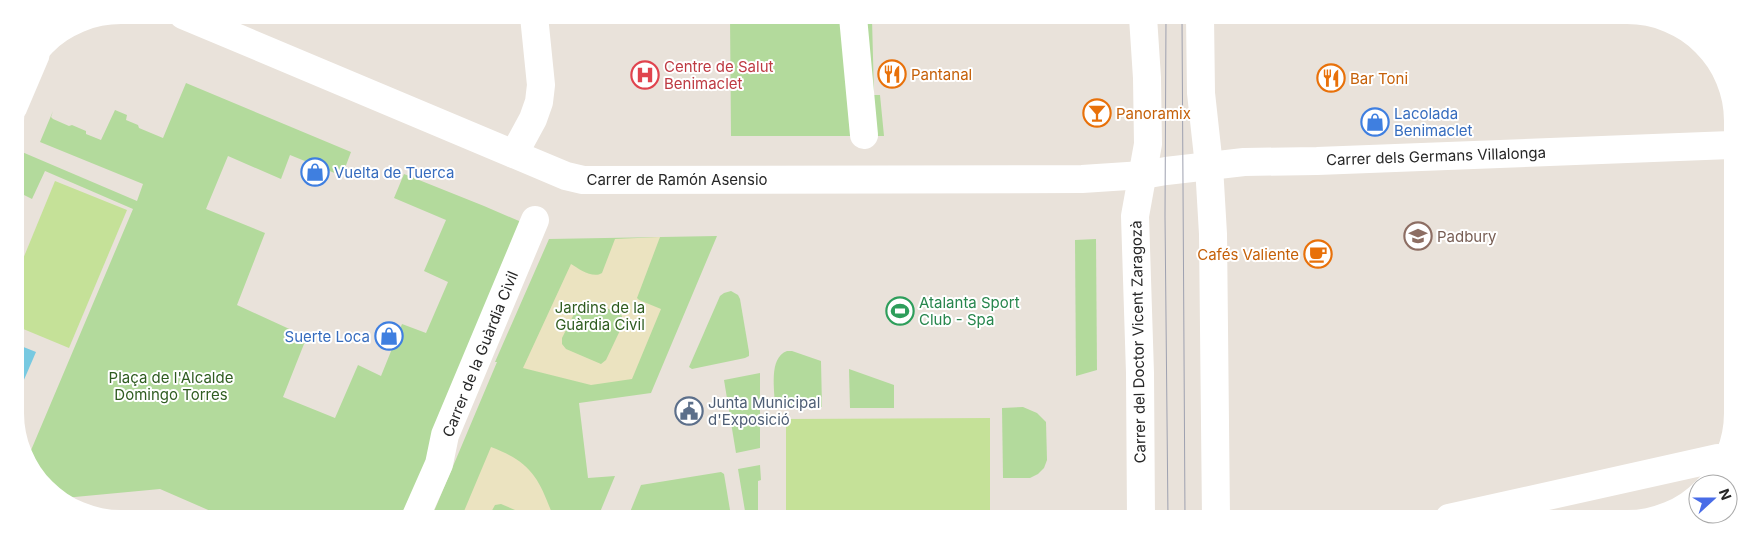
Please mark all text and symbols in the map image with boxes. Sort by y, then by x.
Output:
place label: Centre de Salut Benimaclet [664,57,774,93]
restaurant icon: Pantanal [877,59,907,89]
hospital icon: Centre de Salut Benimaclet [630,60,660,90]
restaurant icon: Bar Toni [1316,63,1346,93]
place label: Pantanal [911,65,972,84]
place label: Bar Toni [1350,69,1408,88]
bar icon: Panoramix [1082,98,1112,128]
place label: Panoramix [1116,104,1191,123]
place label: Lacolada Benimaclet [1394,104,1473,140]
shop icon: Lacolada Benimaclet [1360,107,1390,137]
street label: Carrer dels Germans Villalonga [1326,143,1546,169]
shop icon: Vuelta de Tuerca [300,157,330,187]
place label: Vuelta de Tuerca [334,163,454,182]
street label: Carrer de Ramón Asensio [586,170,768,189]
street label: Carrer del Doctor Vicent Zaragozà [1126,220,1150,464]
school or university icon: Padbury [1403,221,1433,251]
place label: Padbury [1437,227,1497,246]
cafe icon: Cafés Valiente [1303,239,1333,269]
place label: Cafés Valiente [1197,245,1299,264]
street label: Carrer de la Guàrdia Civil [438,268,522,440]
place label: Atalanta Sport Club - Spa [919,293,1020,329]
sports icon: Atalanta Sport Club - Spa [885,296,915,326]
park label: Jardins de la Guàrdia Civil [555,298,645,334]
shop icon: Suerte Loca [374,321,404,351]
place label: Suerte Loca [285,327,370,346]
park label: Plaça de l'Alcalde Domingo Torres [109,368,233,404]
place label: Junta Municipal d'Exposició [708,393,820,429]
public building icon: Junta Municipal d'Exposició [674,396,704,426]
north arrow [1688,474,1738,524]
text: N [1716,486,1735,502]

